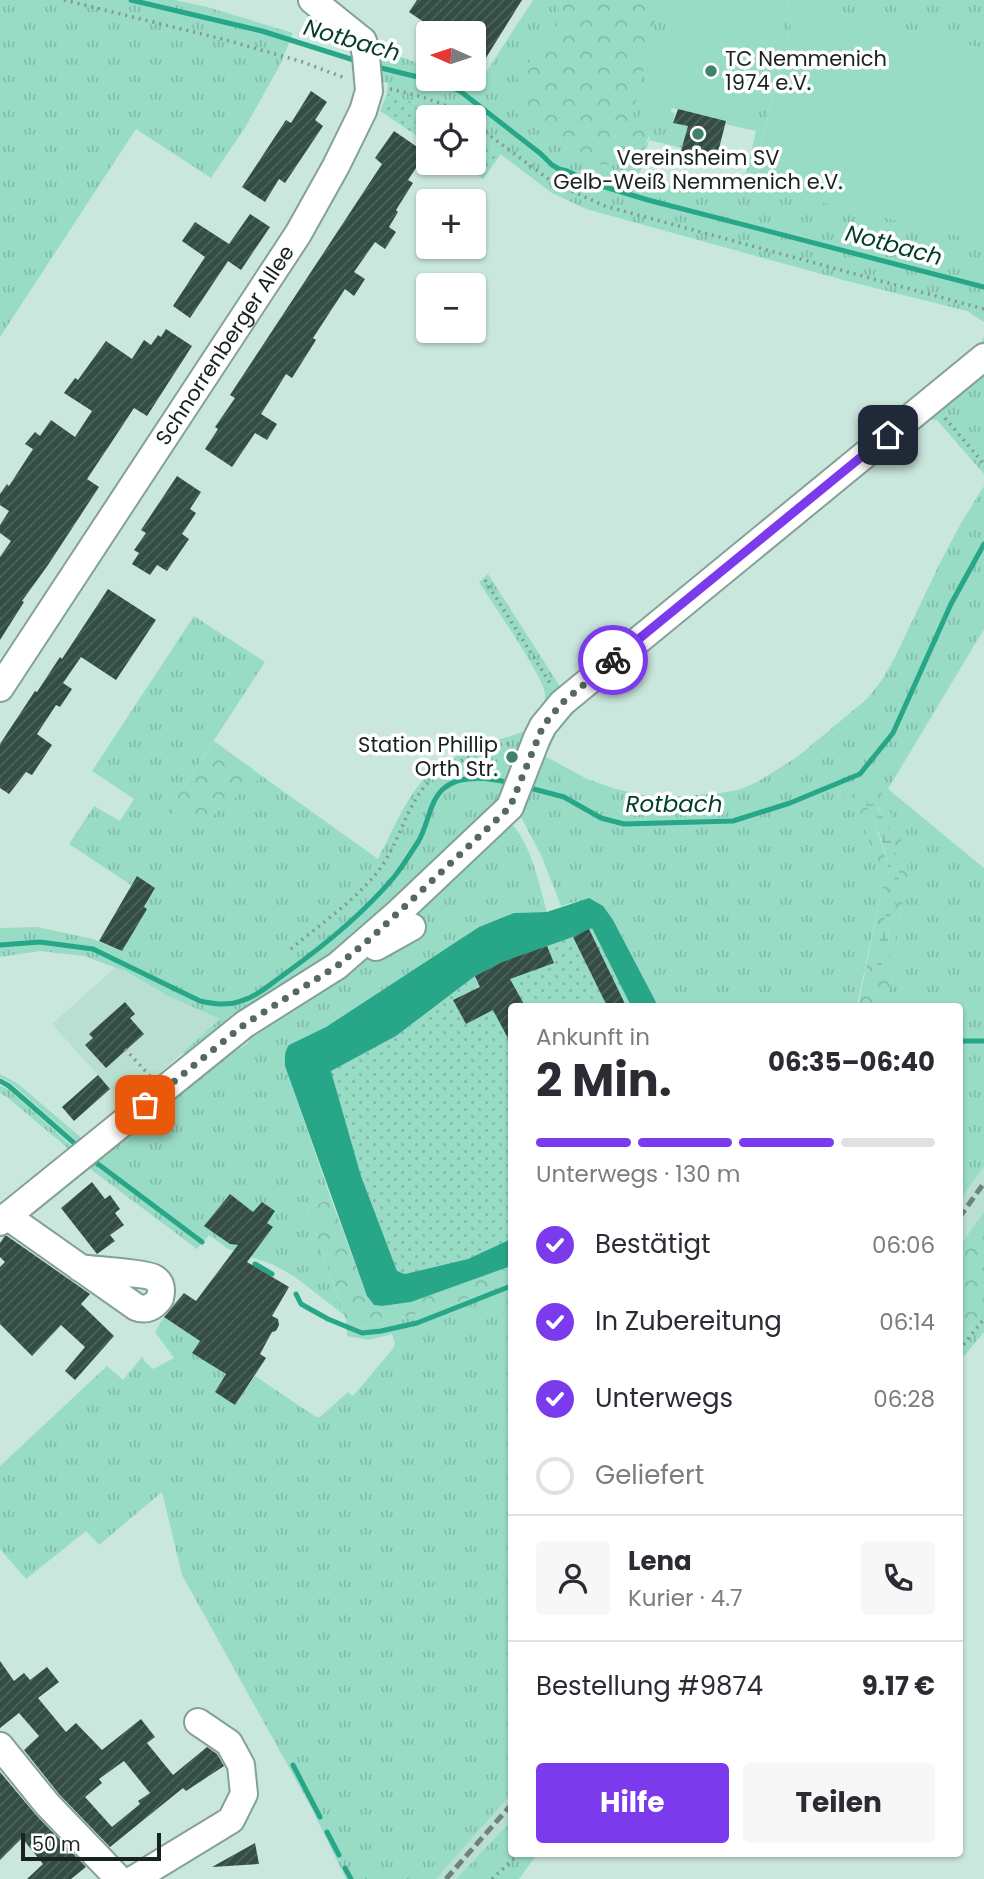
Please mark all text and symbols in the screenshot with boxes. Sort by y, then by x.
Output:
water label: Notbach [300,11,404,69]
north arrow [416,21,486,91]
map controls [416,21,486,343]
place label: TC Nemmenich 1974 e.V. [725,44,887,97]
marker: TC Nemmenich 1974 e.V. [703,63,719,79]
button: locate [416,105,486,175]
marker: Vereinsheim SV Gelb-Weiß Nemmenich e.V. [690,126,706,142]
place label: Vereinsheim SV Gelb-Weiß Nemmenich e.V. [553,143,843,196]
button: + [416,189,486,259]
water label: Notbach [842,217,946,273]
street label: Schnorrenberger Allee [148,239,301,451]
button: − [416,273,486,343]
pin [858,405,918,465]
icon: home [869,416,907,454]
courier [578,625,648,695]
icon: bike [594,641,632,679]
place label: Station Phillip Orth Str. [358,730,498,783]
marker: Station Phillip Orth Str. [504,749,520,765]
water label: Rotbach [626,788,722,820]
text: Ankunft in [536,1021,650,1053]
text: 06:35–06:40 [768,1044,935,1080]
text: 2 Min. [536,1048,672,1112]
pin [115,1075,175,1135]
icon: bag [126,1086,164,1124]
text: Unterwegs · 130 m [536,1158,740,1190]
icon: check [536,1226,574,1264]
text: Bestätigt [595,1226,711,1262]
text: 06:06 [872,1229,935,1261]
icon: check [536,1303,574,1341]
text: In Zubereitung [595,1303,782,1339]
text: 06:14 [879,1306,935,1338]
icon: check [536,1380,574,1418]
text: Unterwegs [595,1380,733,1416]
text: 06:28 [873,1383,935,1415]
text: Geliefert [595,1457,704,1493]
button: person [536,1541,610,1615]
button: phone [861,1541,935,1615]
text: Lena [628,1543,692,1579]
text: Kurier · 4.7 [628,1582,743,1614]
text: Bestellung #9874 [536,1668,763,1704]
text: 9.17 € [862,1668,935,1704]
button: Hilfe [536,1763,729,1843]
button: Teilen [743,1763,935,1843]
scale bar [21,1830,161,1862]
text: 50 m [32,1831,81,1858]

